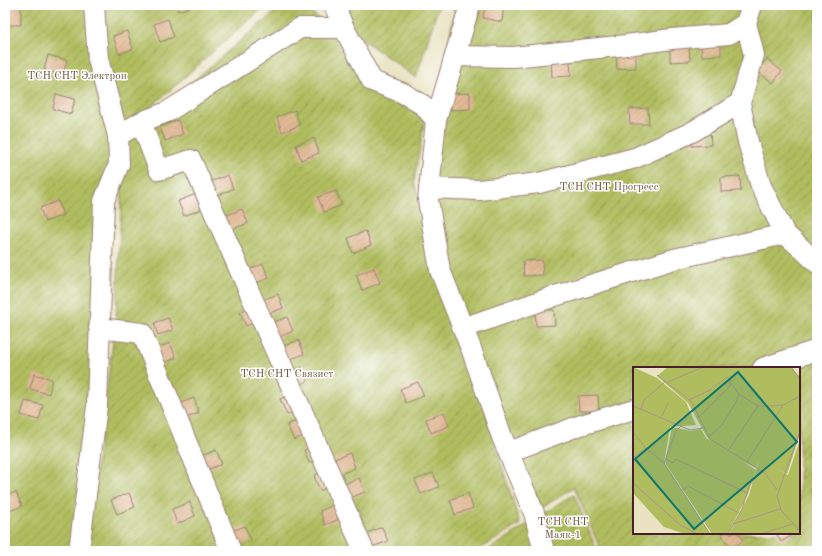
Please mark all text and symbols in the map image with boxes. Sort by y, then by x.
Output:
park label: ТСН СНТ Электрон [27,71,127,82]
park label: ТСН СНТ Прогресс [560,182,659,193]
inset map [633,367,800,534]
park label: ТСН СНТ Связист [241,369,334,380]
park label: ТСН СНТ Маяк-1 [538,517,589,541]

